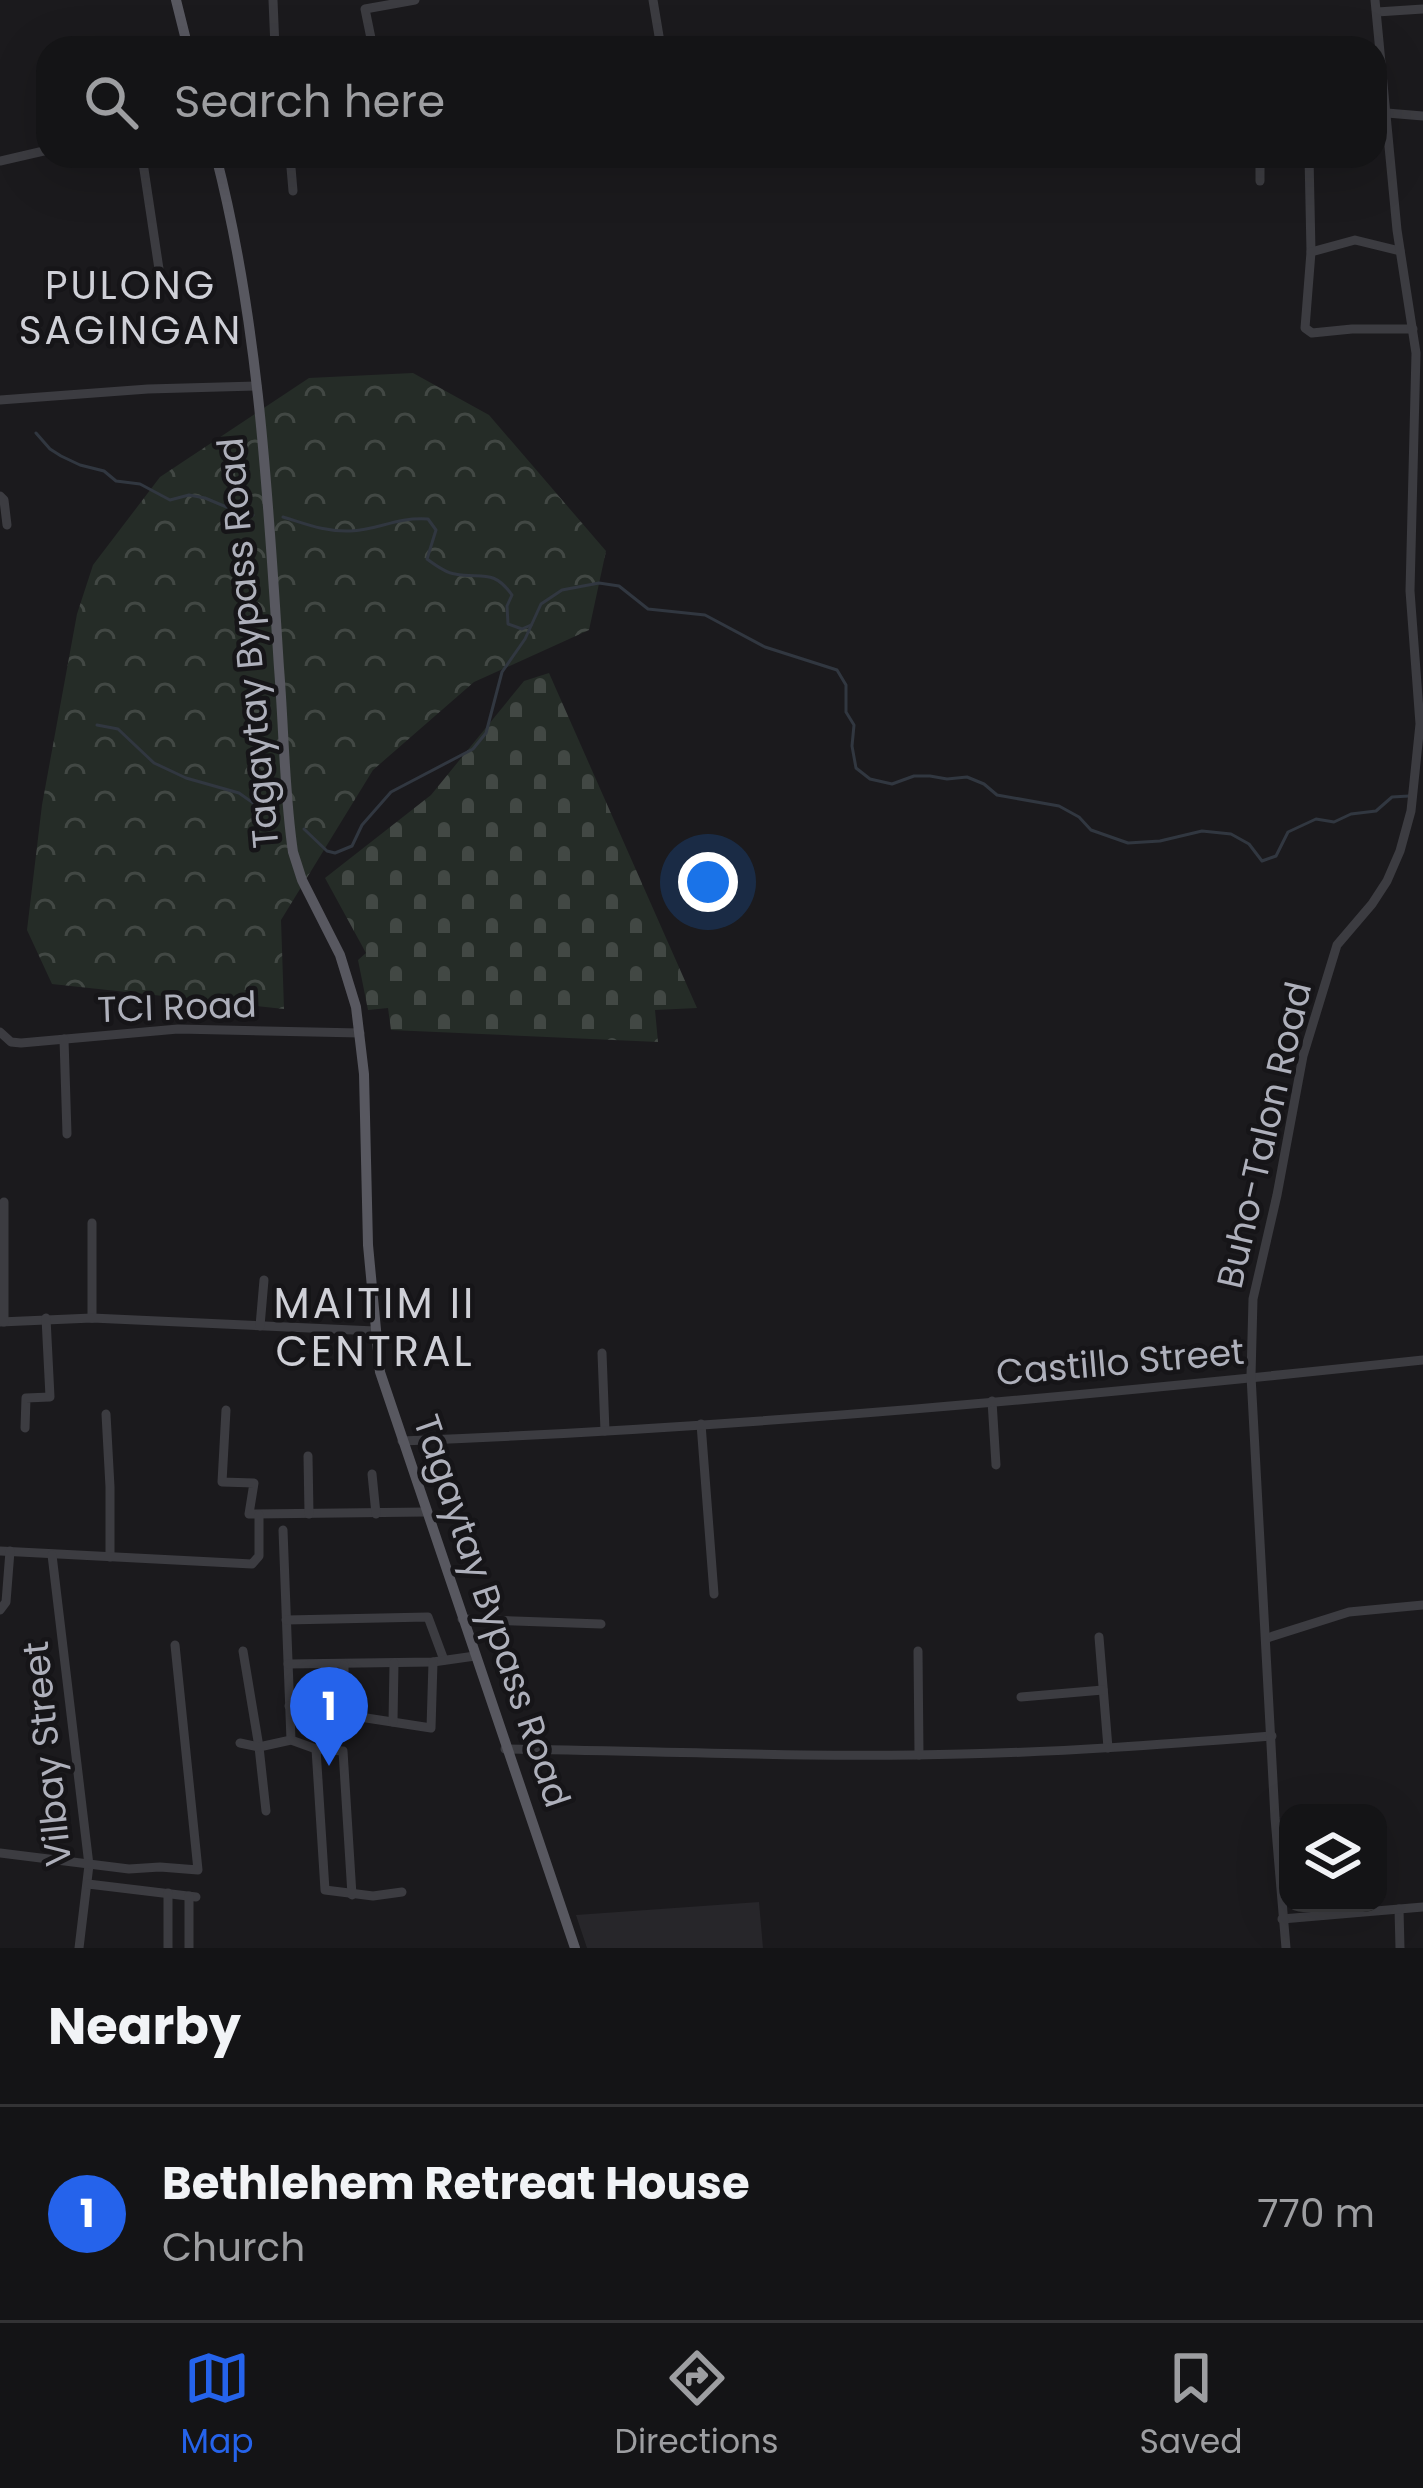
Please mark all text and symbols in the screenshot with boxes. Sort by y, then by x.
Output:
search box [36,36,1387,168]
icon: search [78,69,144,135]
text: Search here [174,70,445,133]
district label: PULONG SAGINGAN [19,258,243,358]
street label: Tagaytay Bypass Road [205,436,291,850]
your location [678,852,738,912]
street label: Buho-Talon Road [1204,977,1324,1293]
street label: TCI Road [96,979,258,1035]
district label: MAITIM II CENTRAL [274,1274,476,1381]
street label: Castillo Street [994,1326,1246,1398]
street label: Tagaytay Bypass Road [401,1408,583,1814]
street label: Vilbay Street [10,1639,84,1869]
pin: 1 [290,1667,368,1766]
map controls [1279,1804,1387,1912]
button: layers [1279,1804,1387,1912]
text: Nearby [48,1990,241,2062]
text: Bethlehem Retreat House [162,2152,750,2215]
text: 1 [80,2186,94,2241]
text: 770 m [1257,2186,1375,2241]
text: Church [162,2220,305,2275]
tab: Map [181,2345,254,2467]
tab: Directions [615,2345,778,2467]
tab: Saved [1140,2345,1242,2467]

